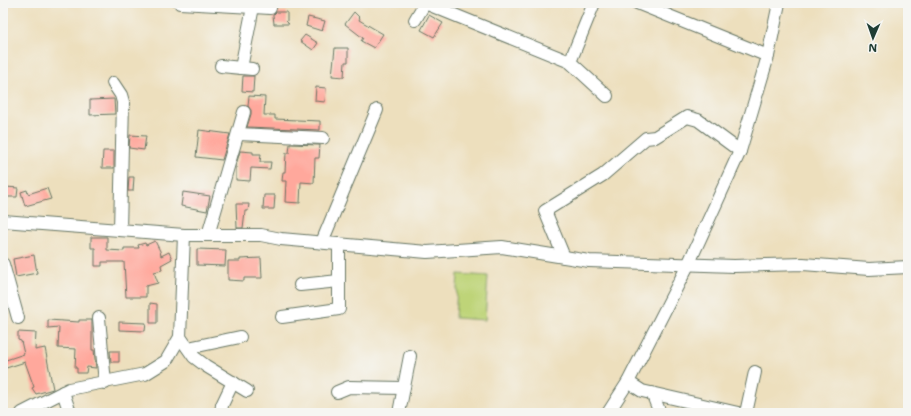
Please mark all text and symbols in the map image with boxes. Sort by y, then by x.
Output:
north arrow [853,18,893,58]
text: N [868,40,877,55]

